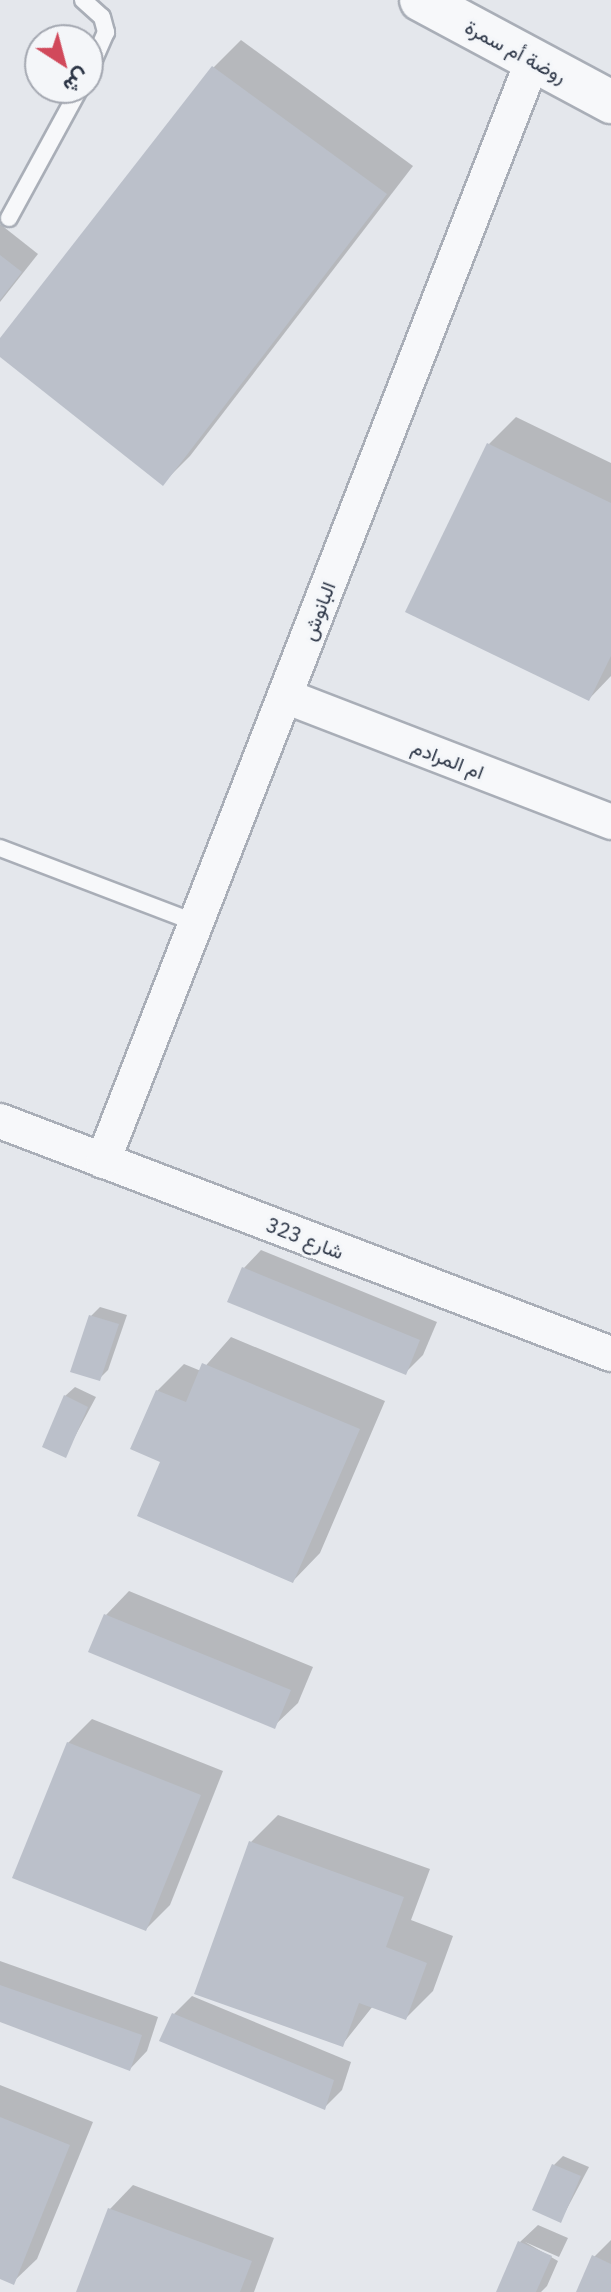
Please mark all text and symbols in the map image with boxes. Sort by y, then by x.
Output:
street label: روضة أم سمرة [461,14,571,88]
north arrow [24,24,104,104]
text: ش [58,63,96,102]
street label: البانوش [296,578,340,644]
street label: ام المرادم [408,734,488,784]
street label: شارع 323 [263,1212,347,1264]

